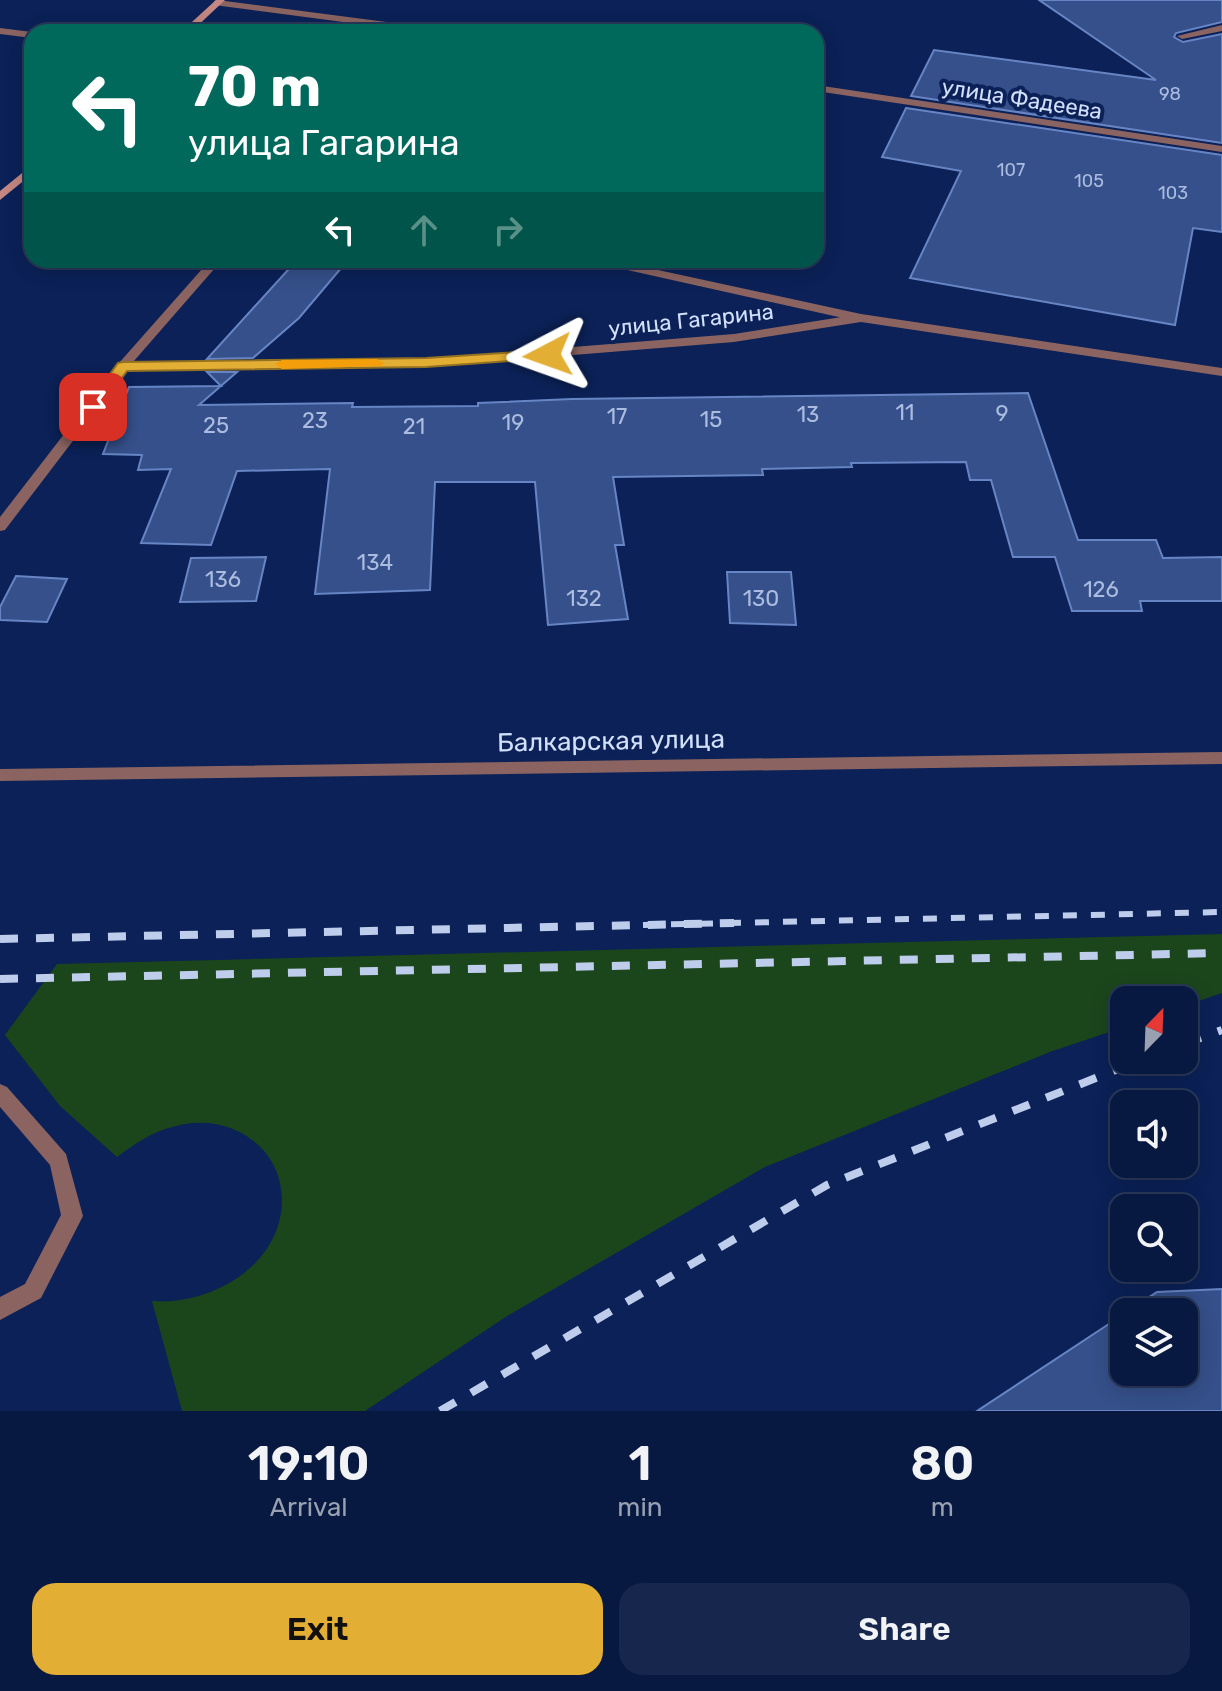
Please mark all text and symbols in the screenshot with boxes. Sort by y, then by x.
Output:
text: 70 m [188,54,321,120]
icon: left [56,56,160,160]
street label: улица Фадеева [940,73,1104,125]
house number: 98 [1159,83,1181,105]
text: улица Гагарина [188,121,460,164]
house number: 107 [997,159,1025,181]
house number: 105 [1074,170,1104,192]
house number: 103 [1158,182,1188,204]
icon: left [318,208,362,252]
icon: ahead [402,208,446,252]
icon: right [486,208,530,252]
street label: улица Гагарина [607,298,775,342]
position arrow [506,313,590,397]
pin [59,373,127,441]
icon: arrive [71,385,115,429]
house number: 11 [896,399,914,426]
house number: 9 [995,400,1009,427]
house number: 13 [797,401,819,428]
house number: 17 [607,403,627,430]
house number: 15 [700,406,722,433]
house number: 23 [302,407,328,434]
house number: 19 [502,409,524,436]
house number: 25 [203,412,229,439]
house number: 21 [403,413,425,440]
house number: 134 [357,549,393,576]
house number: 136 [205,566,241,593]
house number: 126 [1083,576,1119,603]
house number: 132 [566,585,602,612]
house number: 130 [743,585,779,612]
street label: Балкарская улица [497,724,725,758]
north arrow [1110,986,1198,1074]
map controls [1110,986,1198,1386]
button: sound [1110,1090,1198,1178]
button: search [1110,1194,1198,1282]
button: layers [1110,1298,1198,1386]
text: 19:10 [248,1435,370,1492]
text: 1 [628,1435,651,1492]
text: 80 [910,1435,974,1492]
text: Arrival [270,1492,348,1523]
text: min [617,1492,662,1523]
text: m [931,1492,954,1523]
button: Exit [32,1583,603,1675]
button: Share [619,1583,1190,1675]

